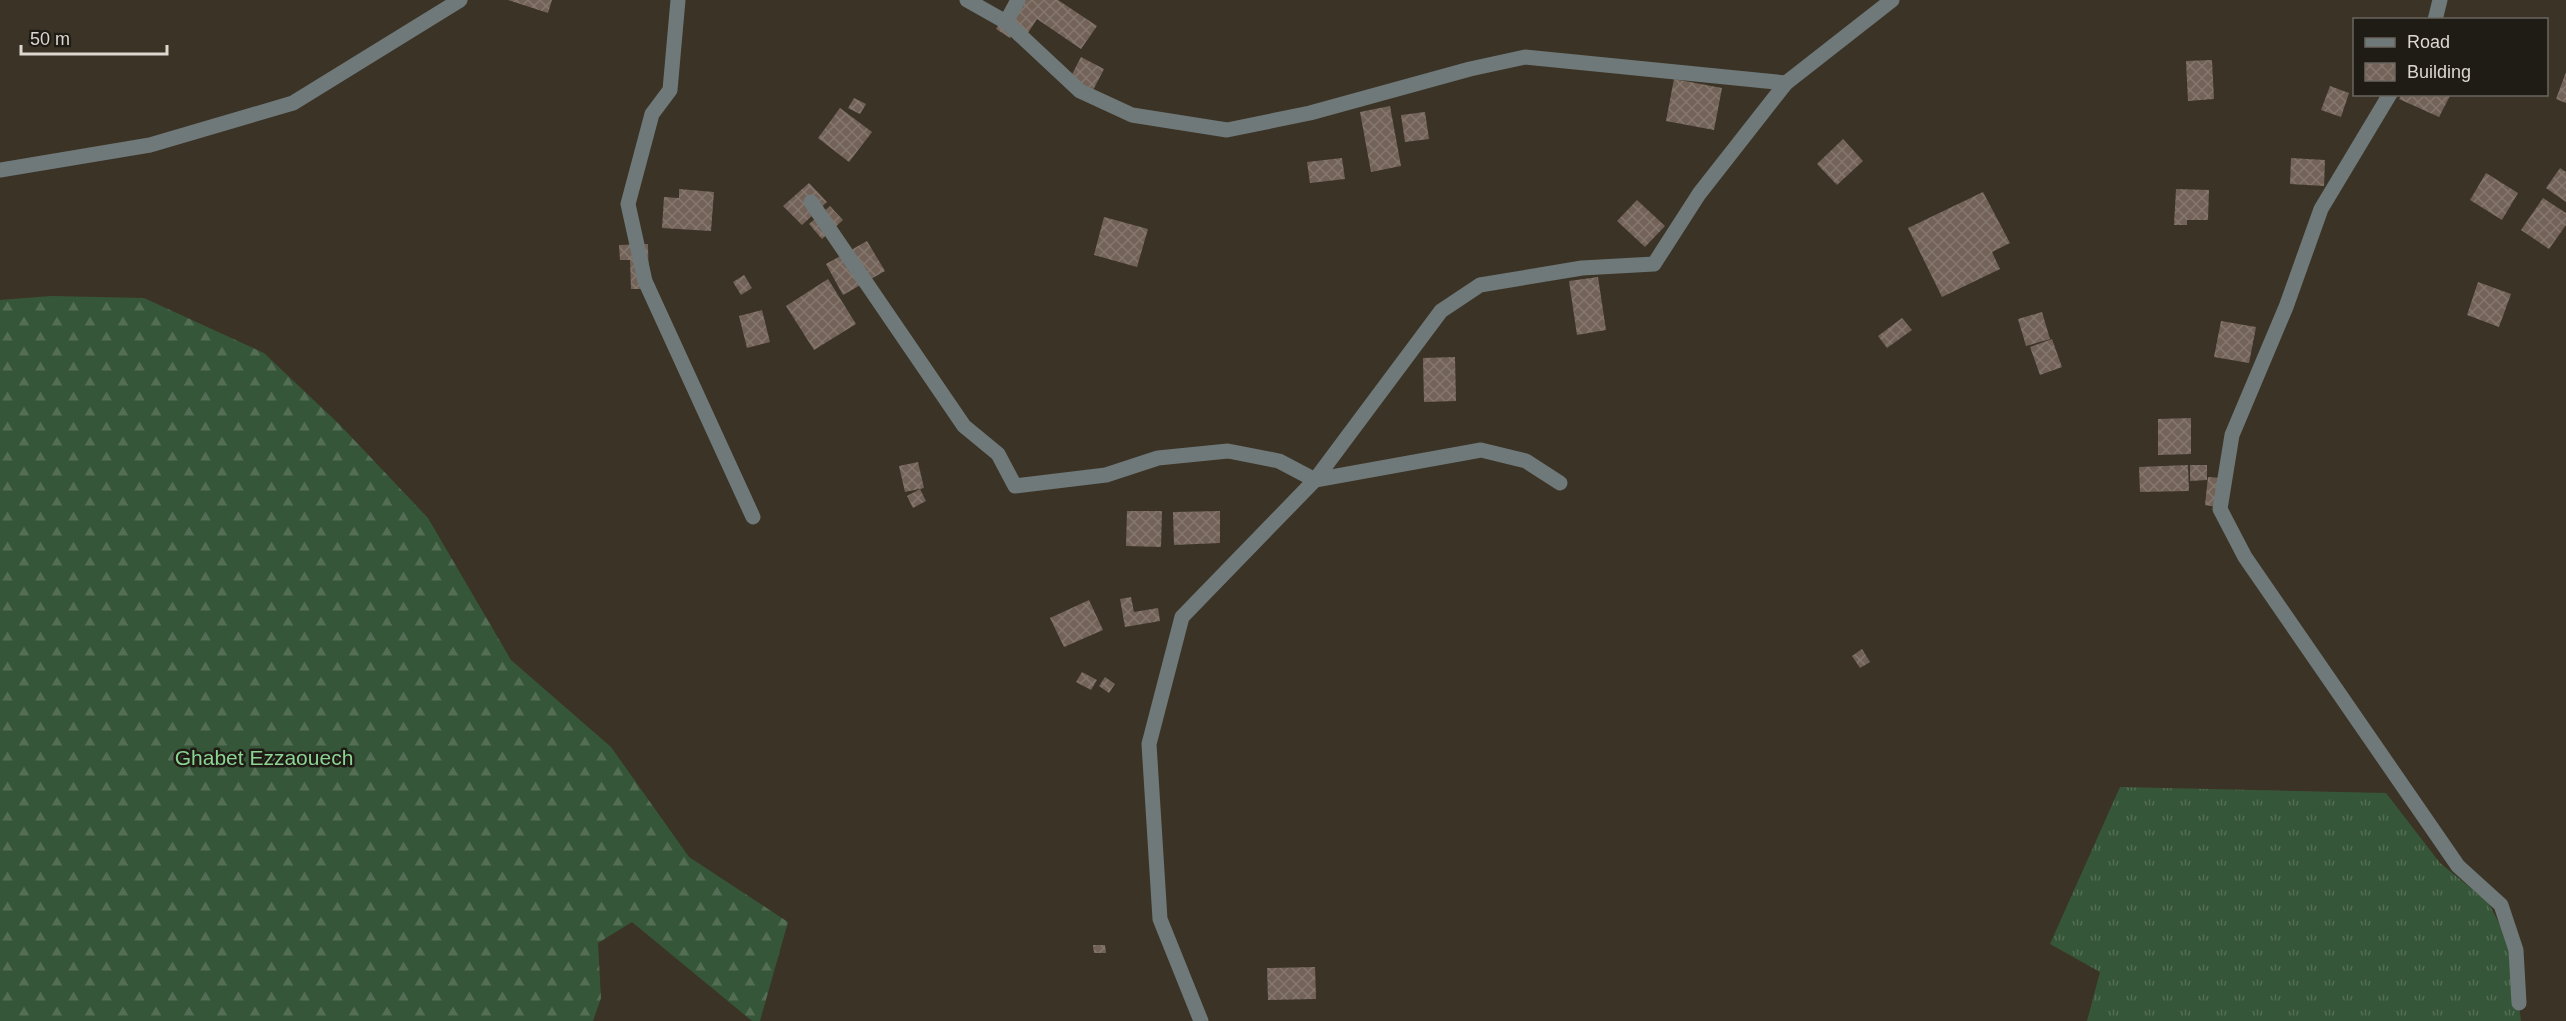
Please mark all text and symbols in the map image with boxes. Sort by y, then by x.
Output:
scale bar [21,18,166,56]
legend [2353,18,2548,96]
text: 50 m [30,29,70,49]
text: Road [2407,32,2450,52]
text: Building [2407,62,2471,82]
park label: Ghabet Ezzaouech [175,746,353,769]

